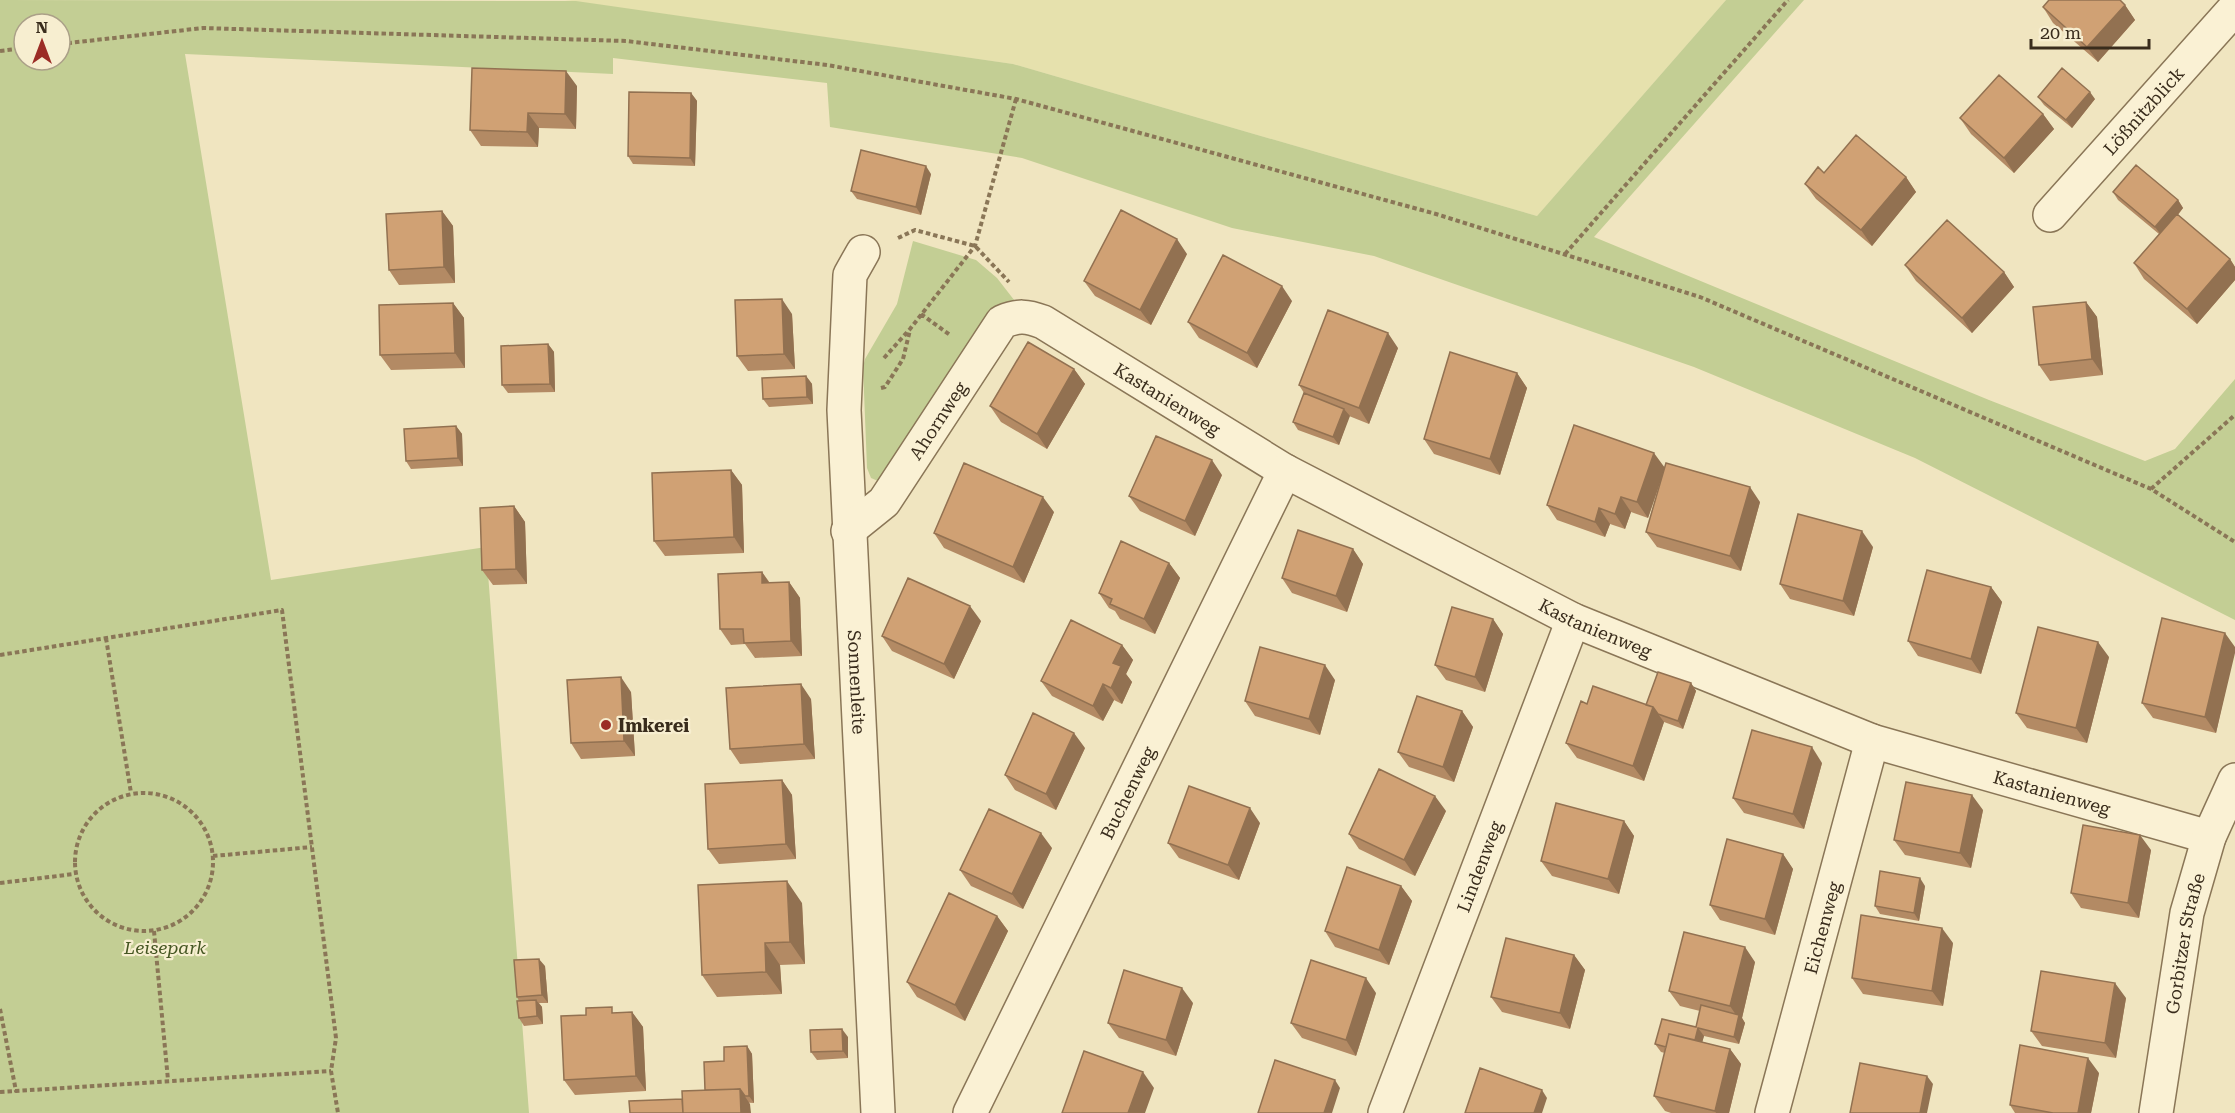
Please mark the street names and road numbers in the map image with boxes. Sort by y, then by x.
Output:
street label: Lößnitzblick [2099,62,2188,159]
street label: Kastanienweg [1111,358,1225,440]
street label: Ahornweg [904,377,971,463]
street label: Kastanienweg [1536,594,1656,662]
street label: Sonnenleite [844,629,870,735]
street label: Buchenweg [1096,742,1159,842]
street label: Kastanienweg [1991,766,2114,819]
street label: Lindenweg [1452,817,1506,915]
street label: Gorbitzer Straße [2161,870,2209,1015]
street label: Eichenweg [1799,878,1844,976]

